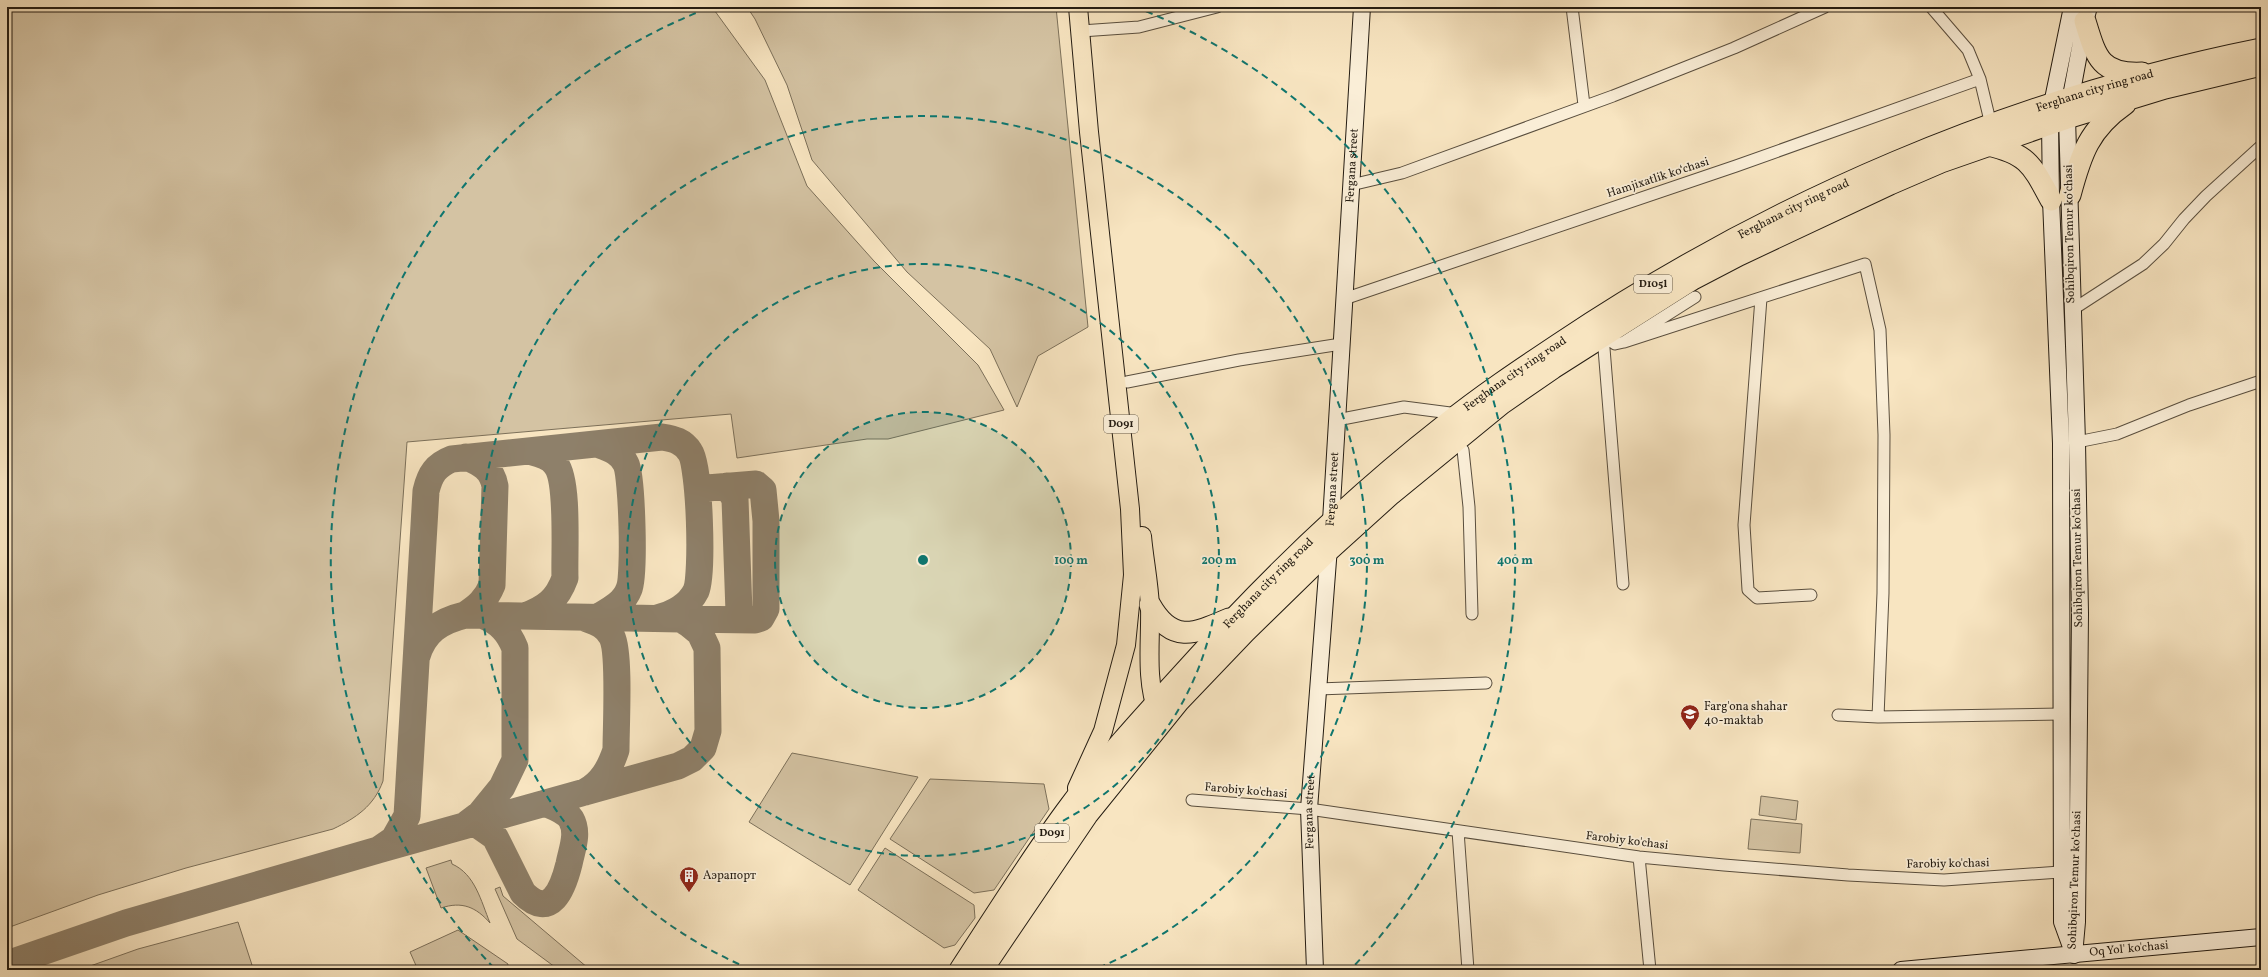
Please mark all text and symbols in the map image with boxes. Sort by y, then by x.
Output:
street label: Ferghana city ring road [2034,66,2156,116]
street label: Fergana street [1342,128,1363,203]
street label: Hamjixatlik koʻchasi [1605,154,1712,202]
street label: Sohibqiron Temur koʻchasi [2061,164,2079,304]
street label: Ferghana city ring road [1735,175,1852,244]
road number: D105l [1634,275,1672,293]
street label: Ferghana city ring road [1460,333,1570,416]
road number: D091 [1104,415,1138,433]
street label: Fergana street [1323,451,1343,527]
street label: Sohibqiron Temur koʻchasi [2069,488,2087,628]
street label: Ferghana city ring road [1220,534,1317,632]
centre of rings [916,553,930,567]
text: 100 m [1054,553,1088,569]
text: 200 m [1201,553,1237,569]
text: 300 m [1350,553,1385,569]
text: 400 m [1497,553,1533,569]
place label: Farg'ona shahar 40-maktab [1704,699,1788,729]
school or university icon: Farg'ona shahar 40-maktab [1679,703,1701,731]
street label: Fergana street [1301,774,1320,850]
street label: Farobiy ko'chasi [1204,779,1288,803]
street label: Sohibqiron Temur koʻchasi [2065,810,2085,950]
road number: D091 [1035,824,1069,842]
street label: Farobiy ko'chasi [1585,828,1670,854]
street label: Farobiy ko'chasi [1906,855,1990,873]
building icon: Аэрапорт [678,865,700,893]
place label: Аэрапорт [703,868,756,884]
street label: Oq Yol' ko'chasi [2089,937,2170,961]

